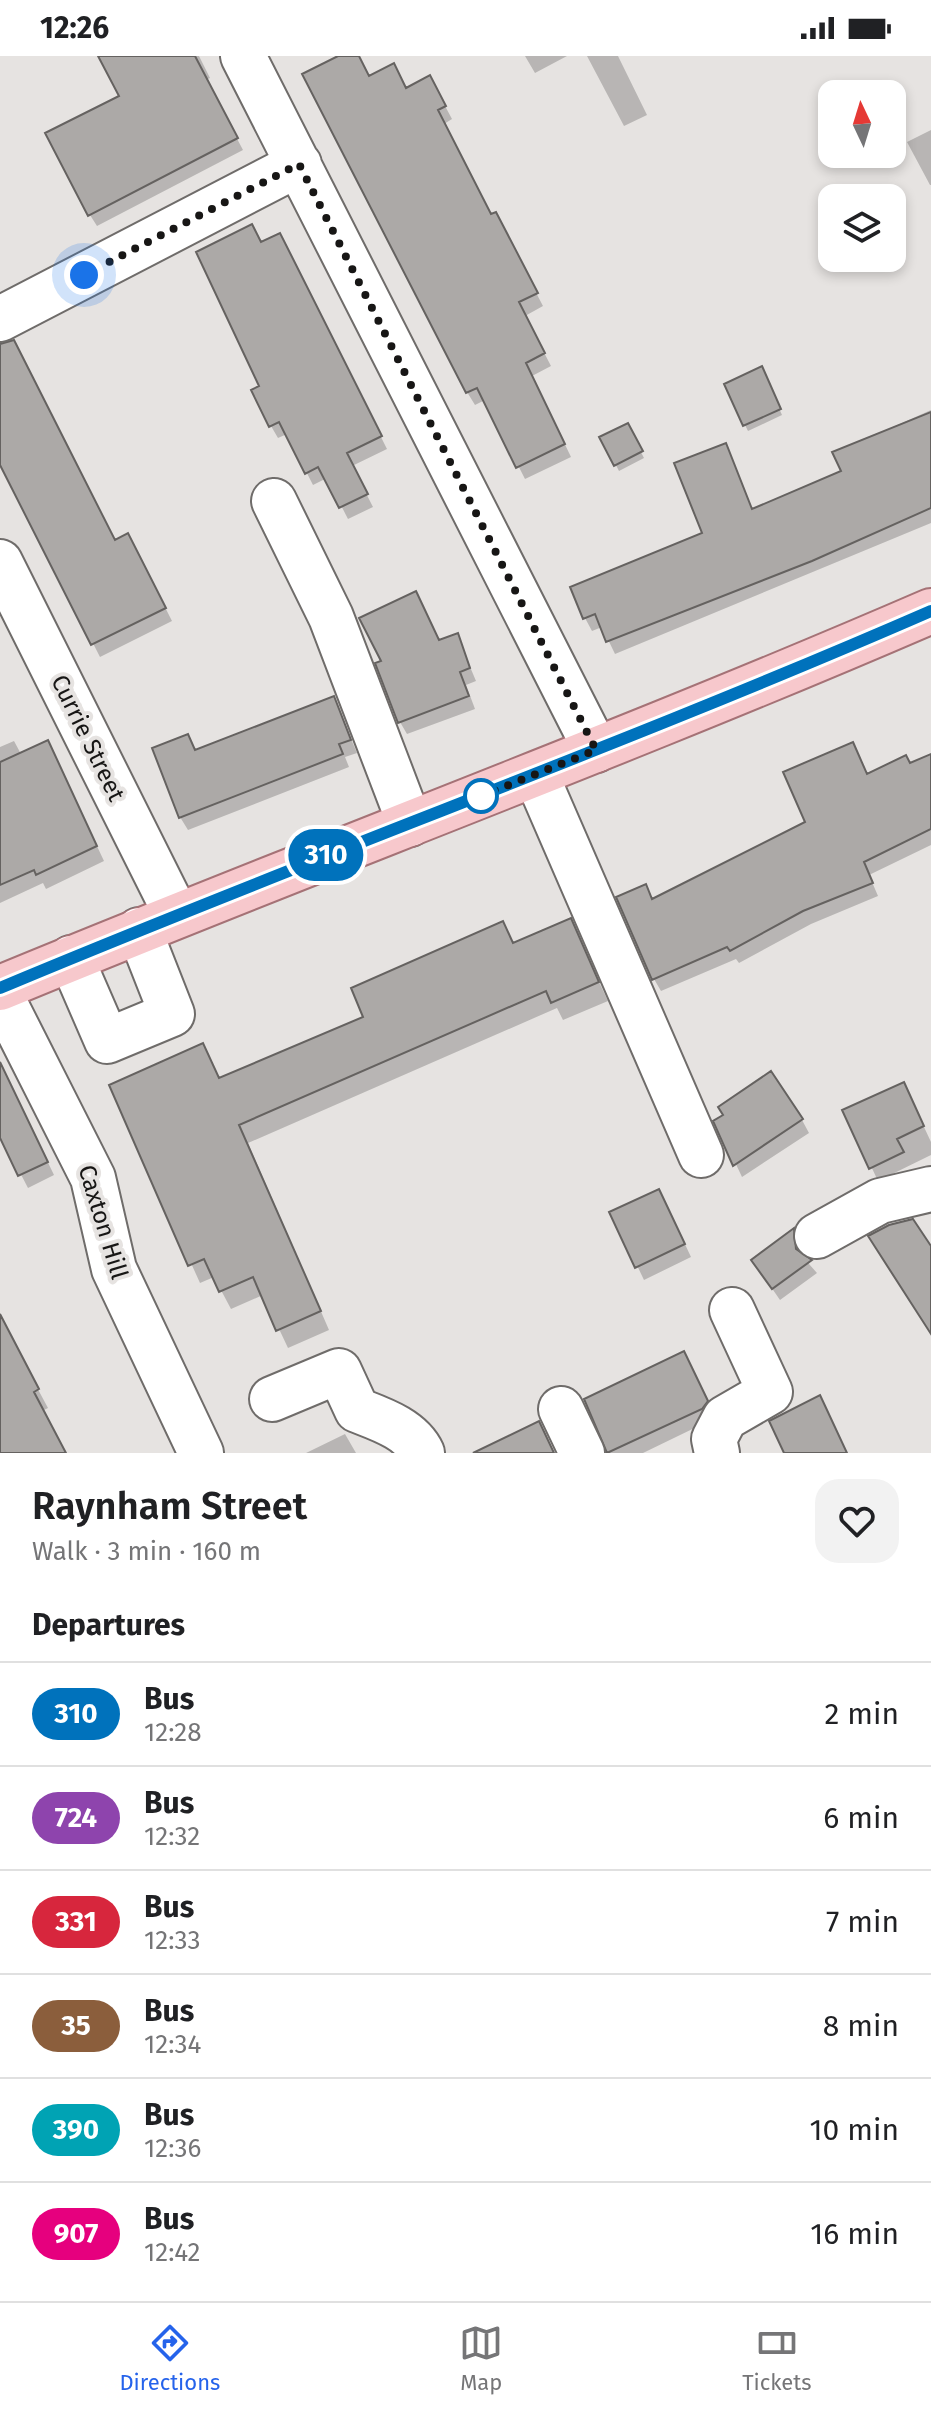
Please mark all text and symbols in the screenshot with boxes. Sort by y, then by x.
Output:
text: 12:26 [40,10,109,46]
north arrow [818,80,906,168]
map controls [818,80,906,272]
button: layers [818,184,906,272]
your location [64,255,104,295]
street label: Currie Street [45,670,131,806]
unlabelled marker [464,779,498,813]
line badge: 310 [280,829,372,881]
text: 310 [304,838,348,871]
street label: Caxton Hill [72,1162,134,1282]
button: heart [815,1479,899,1563]
text: Raynham Street [32,1483,307,1529]
text: Walk · 3 min · 160 m [32,1536,261,1567]
text: Departures [32,1607,185,1643]
text: Bus [144,1681,194,1717]
text: 2 min [824,1696,899,1732]
text: 310 [54,1697,98,1730]
text: 12:28 [144,1717,202,1748]
text: Bus [144,1785,194,1821]
text: 6 min [823,1800,899,1836]
text: 724 [55,1801,97,1834]
text: 12:32 [144,1821,200,1852]
text: Bus [144,1889,194,1925]
text: 7 min [826,1904,899,1940]
text: 331 [55,1905,97,1938]
text: 12:33 [144,1925,201,1956]
text: Bus [144,1993,194,2029]
text: 8 min [823,2008,899,2044]
text: 35 [61,2009,91,2042]
text: 12:34 [144,2029,201,2060]
text: Bus [144,2097,194,2133]
text: 10 min [810,2112,899,2148]
text: 390 [53,2113,99,2146]
text: 12:36 [144,2133,201,2164]
text: Bus [144,2201,194,2237]
text: 16 min [810,2216,899,2252]
text: 907 [54,2217,98,2250]
text: 12:42 [144,2237,200,2268]
tab: Directions [119,2321,220,2396]
tab: Map [459,2321,503,2396]
tab: Tickets [742,2321,812,2396]

